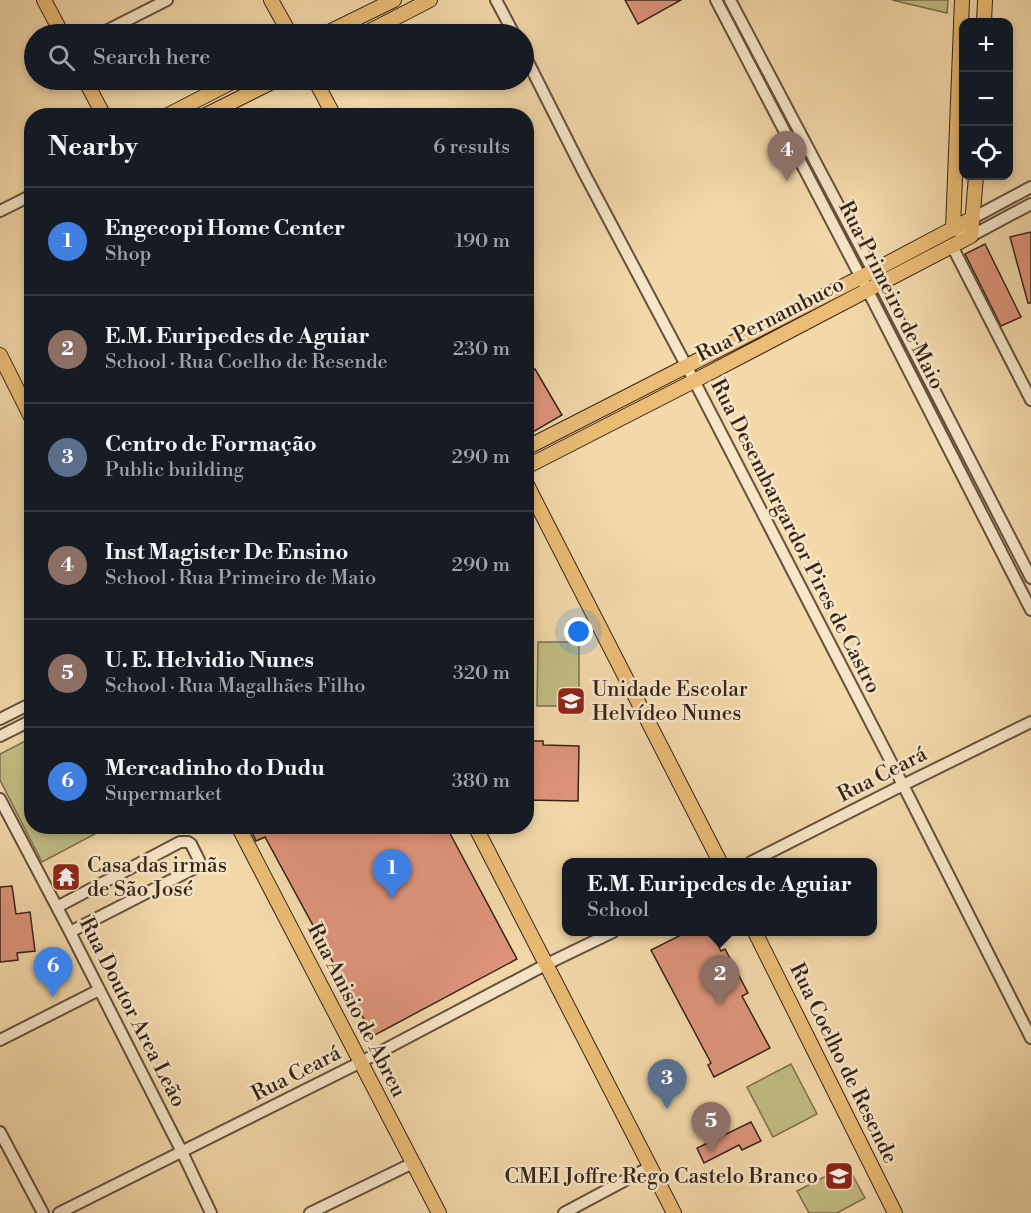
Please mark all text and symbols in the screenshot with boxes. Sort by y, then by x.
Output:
map controls [959,18,1013,180]
button: + [959,18,1013,72]
search box [24,24,534,90]
icon: search [45,41,78,74]
text: Search here [93,44,210,71]
button: − [959,72,1013,126]
button: locate [959,126,1013,180]
text: Nearby [48,131,138,163]
pin: 4 [768,132,806,181]
text: 6 results [433,135,510,160]
street label: Rua Primeiro de Maio [832,197,950,394]
text: Engecopi Home Center [105,215,345,242]
text: 1 [63,229,72,254]
text: 190 m [455,229,510,254]
text: Shop [105,242,151,267]
street label: Rua Pernambuco [692,271,849,368]
text: E.M. Euripedes de Aguiar [105,323,370,350]
text: 2 [61,337,74,362]
text: 230 m [453,337,510,362]
text: School · Rua Coelho de Resende [105,350,388,375]
street label: Rua Desembargardor Pires de Castro [704,375,886,698]
text: Centro de Formação [105,431,317,458]
text: 3 [61,445,74,470]
text: 290 m [452,445,510,470]
text: Public building [105,458,244,483]
text: Inst Magister De Ensino [105,539,348,566]
text: 4 [61,553,74,578]
text: 290 m [452,553,510,578]
text: School · Rua Primeiro de Maio [105,566,376,591]
your location [564,617,593,646]
text: U. E. Helvidio Nunes [105,647,314,674]
text: 5 [61,661,74,686]
text: 320 m [453,661,510,686]
text: School · Rua Magalhães Filho [105,674,366,699]
place label: Unidade Escolar Helvídeo Nunes [592,677,748,727]
school or university icon: Unidade Escolar Helvídeo Nunes [555,685,587,717]
street label: Rua Ceará [833,741,932,808]
text: Mercadinho do Dudu [105,755,325,782]
text: 6 [61,769,74,794]
text: 380 m [452,769,510,794]
text: Supermarket [105,782,222,807]
pin: 1 [372,850,412,899]
place label: Casa das irmãs de São José [87,853,227,903]
popup [562,858,877,936]
temple icon: Casa das irmãs de São José [50,861,82,893]
text: E.M. Euripedes de Aguiar [587,871,852,898]
text: School [587,898,649,923]
street label: Rua Doutor Area Leão [73,913,191,1112]
street label: Rua Anisio de Abreu [301,919,411,1102]
pin: 6 [34,948,72,997]
pin: 2 [700,956,740,1005]
street label: Rua Coelho de Resende [783,959,903,1168]
street label: Rua Ceará [247,1040,346,1107]
pin: 3 [648,1060,686,1109]
pin: 5 [692,1102,730,1152]
school or university icon: CMEI Joffre Rego Castelo Branco [823,1160,855,1192]
place label: CMEI Joffre Rego Castelo Branco [504,1164,818,1190]

